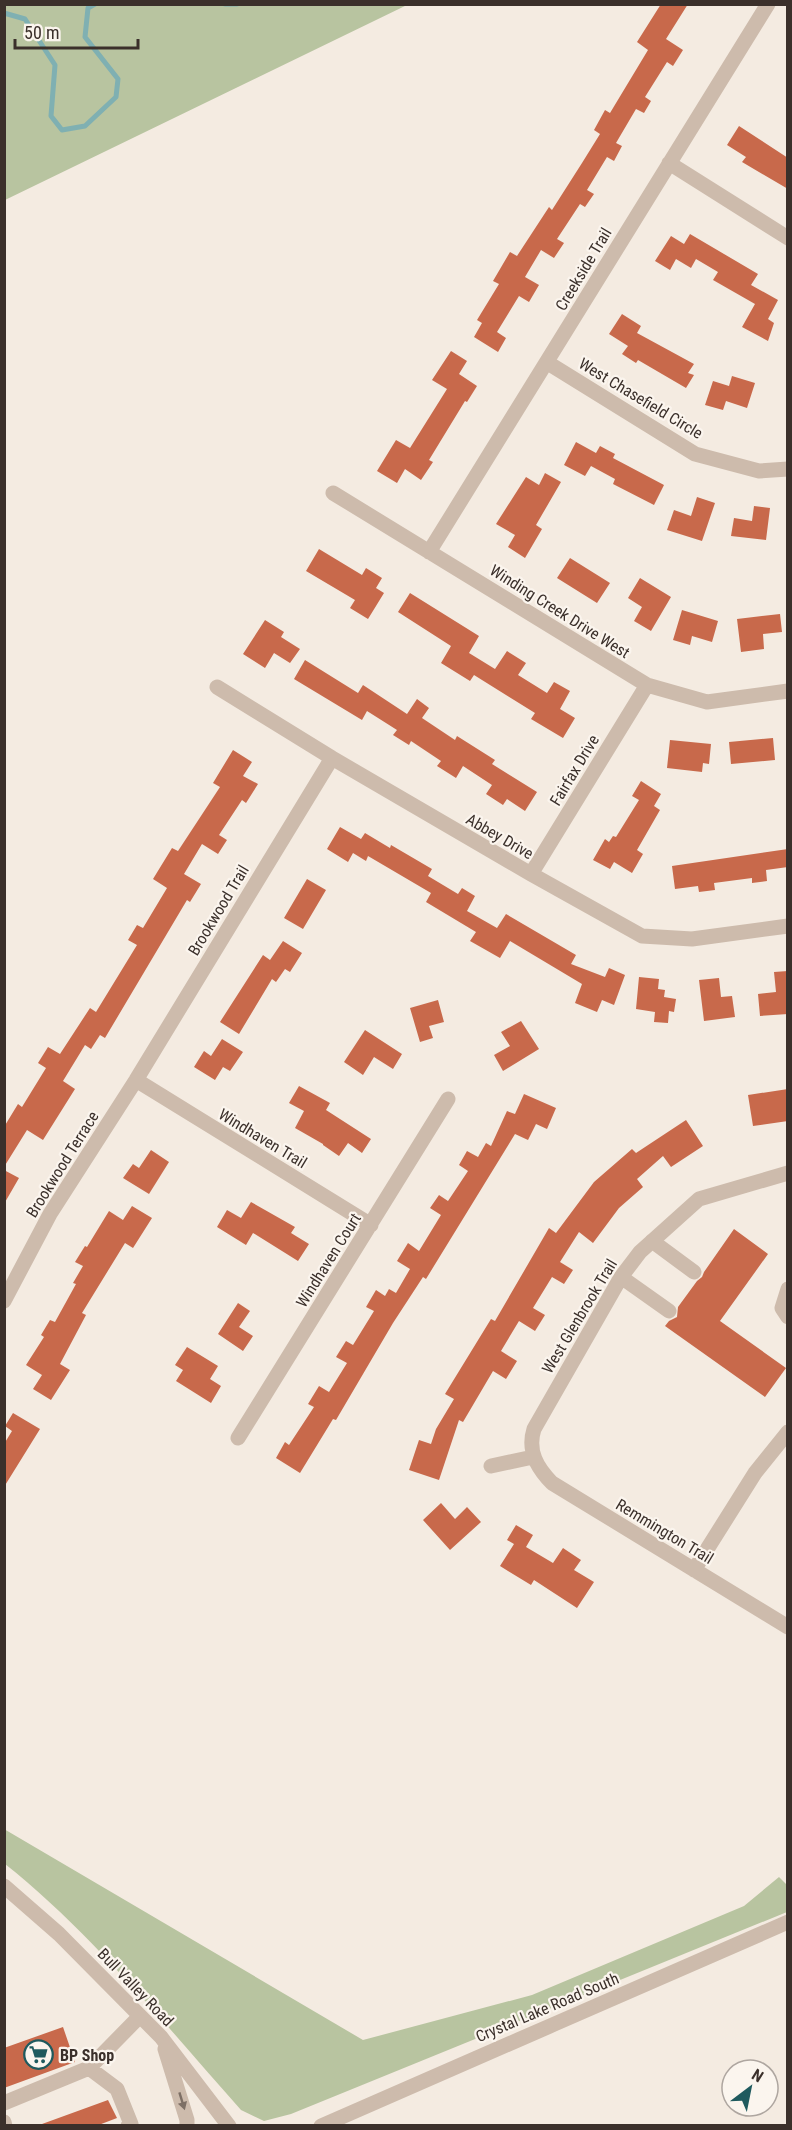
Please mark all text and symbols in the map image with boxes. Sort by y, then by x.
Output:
scale bar [15,12,138,50]
text: 50 m [24,22,59,43]
street label: Creekside Trail [551,224,616,314]
street label: West Chasefield Circle [575,354,706,443]
street label: Winding Creek Drive West [486,561,633,662]
street label: Fairfax Drive [546,731,603,809]
street label: Abbey Drive [463,810,537,863]
street label: Brookwood Trail [184,862,253,959]
street label: Windhaven Trail [215,1105,310,1172]
street label: Brookwood Terrace [22,1108,103,1221]
street label: Windhaven Court [292,1210,365,1311]
street label: West Glenbrook Trail [538,1256,621,1377]
street label: Remmington Trail [613,1495,717,1568]
street label: Bull Valley Road [94,1944,178,2030]
street label: Crystal Lake Road South [473,1969,622,2046]
supermarket icon: BP Shop [23,2039,55,2071]
place label: BP Shop [60,2046,114,2065]
north arrow [720,2058,780,2118]
text: N [748,2065,767,2086]
one-way arrow [178,2092,187,2110]

